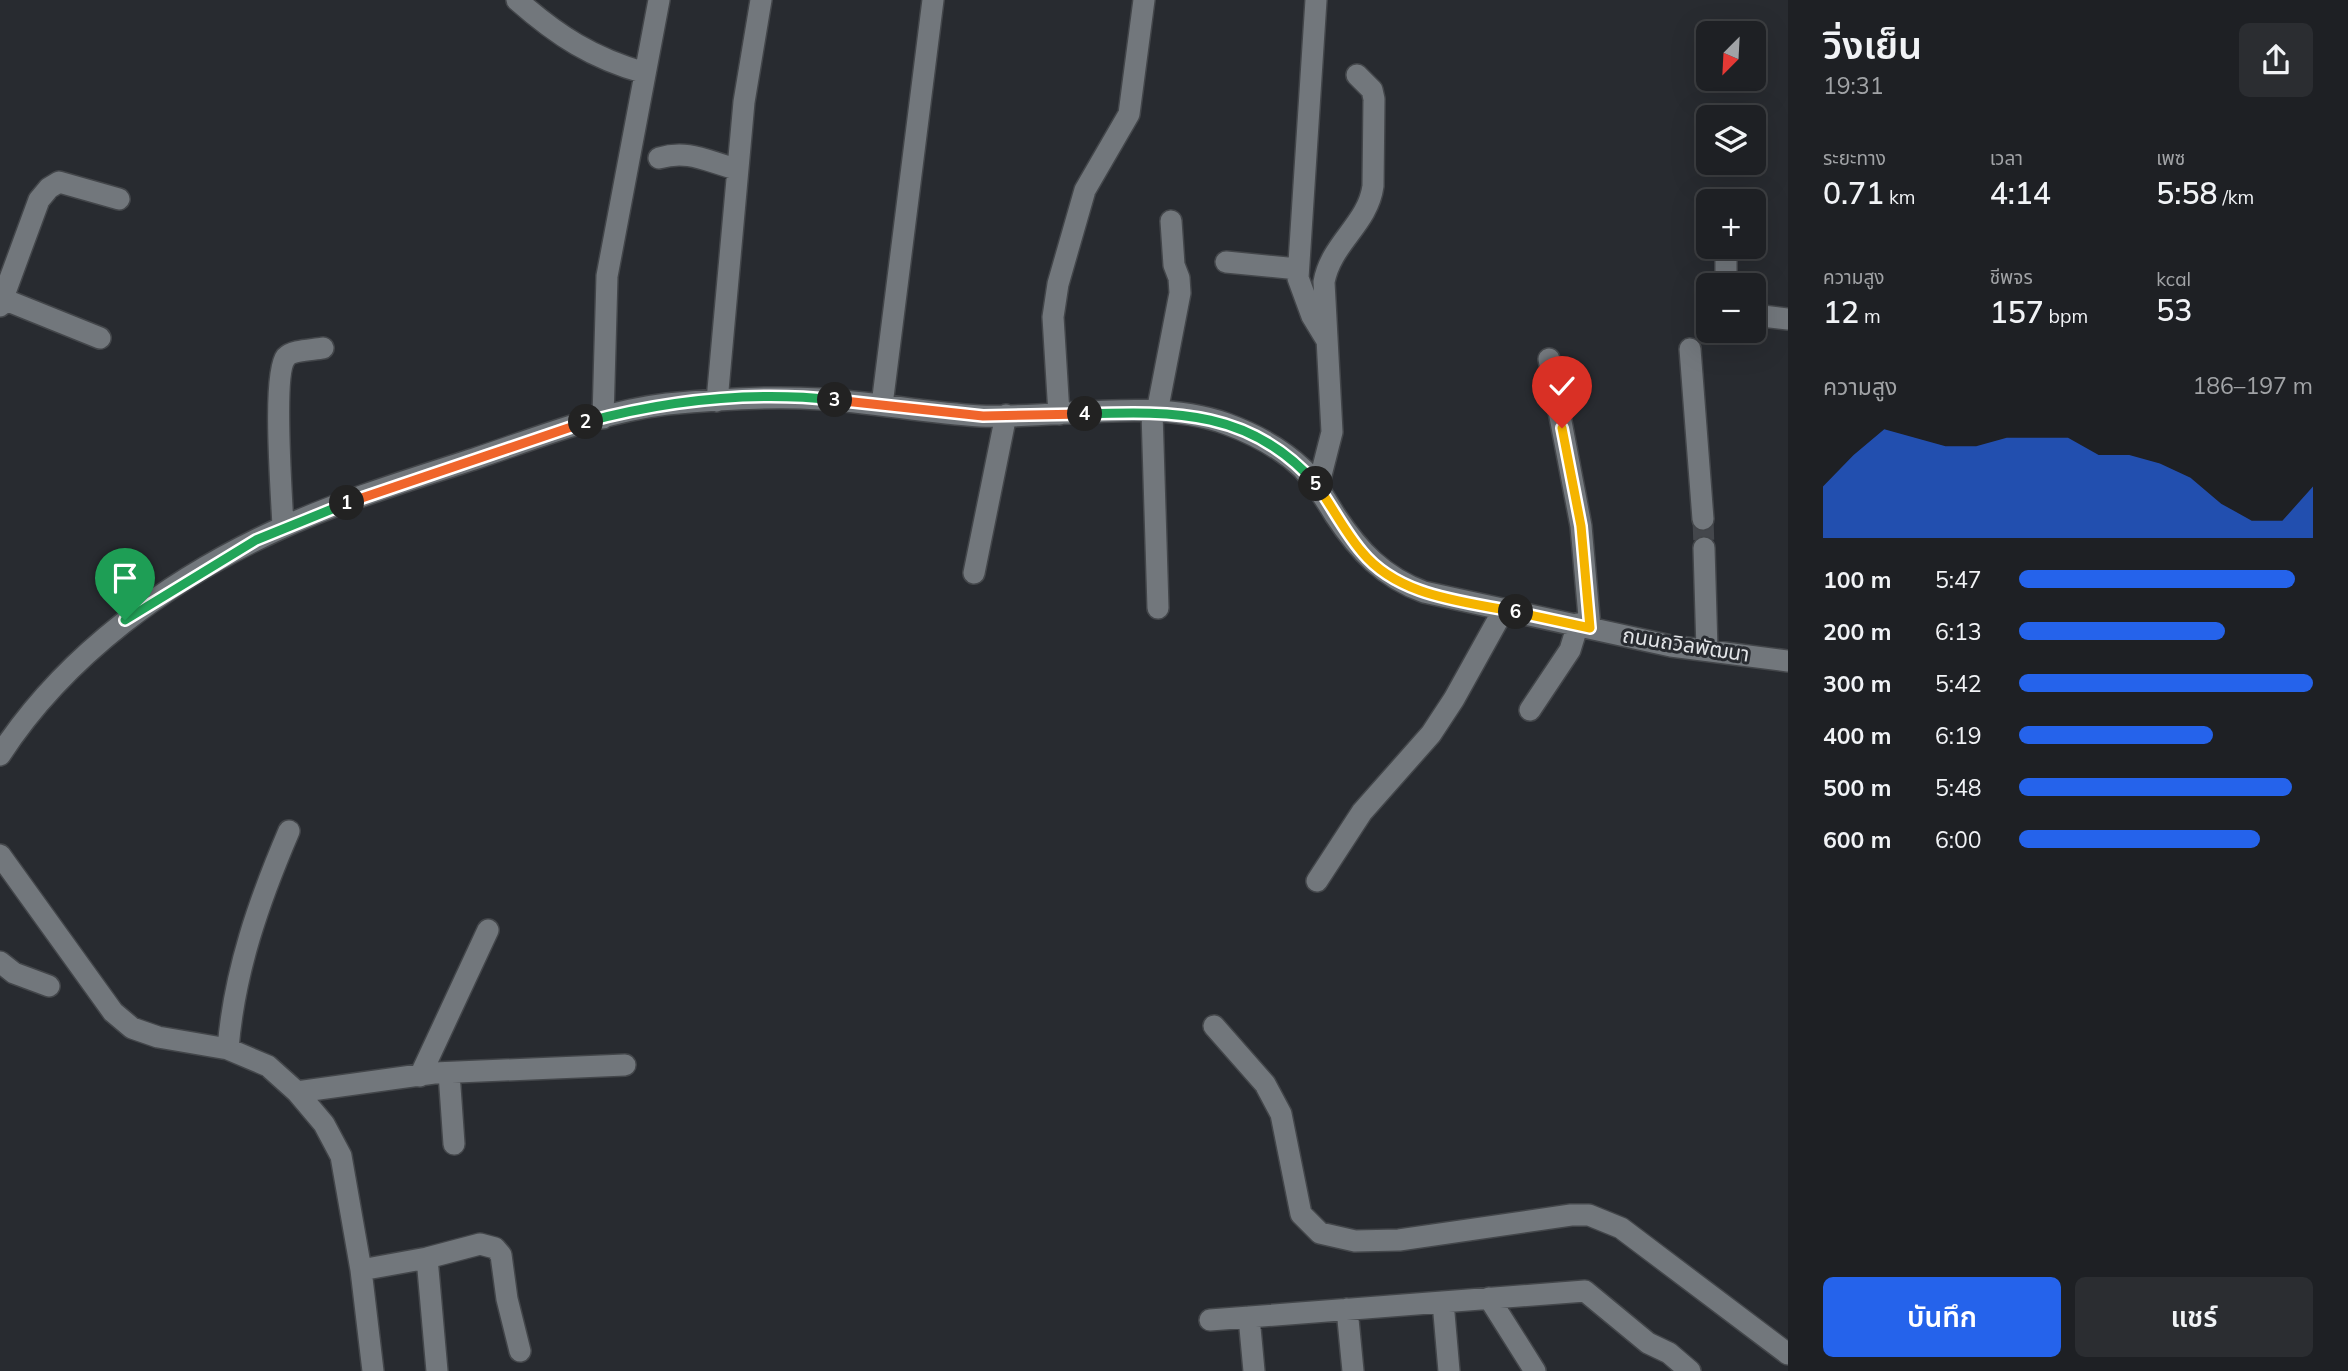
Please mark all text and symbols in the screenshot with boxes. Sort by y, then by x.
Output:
north arrow [1696,21,1766,91]
map controls [1696,21,1766,343]
text: วิ่งเย็น [1823,21,1922,69]
button: share [2239,23,2313,97]
text: 19:31 [1823,71,1883,100]
button: layers [1696,105,1766,175]
text: ระยะทาง [1823,146,1886,170]
text: เวลา [1990,146,2023,170]
text: เพซ [2156,146,2185,170]
text: 0.71 [1823,174,1884,212]
text: 4:14 [1990,174,2051,212]
text: 5:58 [2156,174,2217,212]
text: km [1884,185,1916,209]
text: /km [2217,185,2254,209]
button: + [1696,189,1766,259]
text: ความสูง [1823,265,1884,289]
text: ชีพจร [1990,265,2033,289]
text: kcal [2156,267,2191,291]
button: − [1696,273,1766,343]
text: 53 [2156,291,2192,329]
text: 12 [1823,293,1859,331]
text: 157 [1990,293,2044,331]
text: m [1859,304,1881,328]
text: bpm [2044,304,2088,328]
pin [1532,356,1592,428]
icon: check [1543,367,1581,405]
text: 186–197 m [2192,371,2313,400]
text: ความสูง [1823,372,1897,401]
pin: 3 [818,382,852,418]
text: 3 [829,387,840,411]
pin: 4 [1068,396,1102,432]
text: 4 [1079,401,1090,425]
pin: 2 [568,404,604,440]
text: 2 [580,409,591,433]
pin: 5 [1298,466,1334,502]
text: 5 [1310,471,1321,495]
pin: 1 [330,486,364,520]
text: 1 [341,490,352,514]
pin [95,548,155,620]
icon: arrive [106,559,144,597]
text: 100 m [1823,565,1891,594]
text: 5:47 [1935,565,1982,594]
pin: 6 [1498,594,1534,630]
text: 6 [1510,599,1521,623]
text: 200 m [1823,617,1891,646]
text: 6:13 [1935,617,1982,646]
street label: ถนนถวิลพัฒนา [1621,621,1752,667]
text: 300 m [1823,669,1891,698]
text: 5:42 [1935,669,1982,698]
text: 400 m [1823,721,1891,750]
text: 6:19 [1935,721,1982,750]
text: 500 m [1823,773,1891,802]
text: 5:48 [1935,773,1982,802]
text: 600 m [1823,825,1891,854]
text: 6:00 [1935,825,1982,854]
button: บันทึก [1823,1277,2061,1357]
button: แชร์ [2075,1277,2313,1357]

